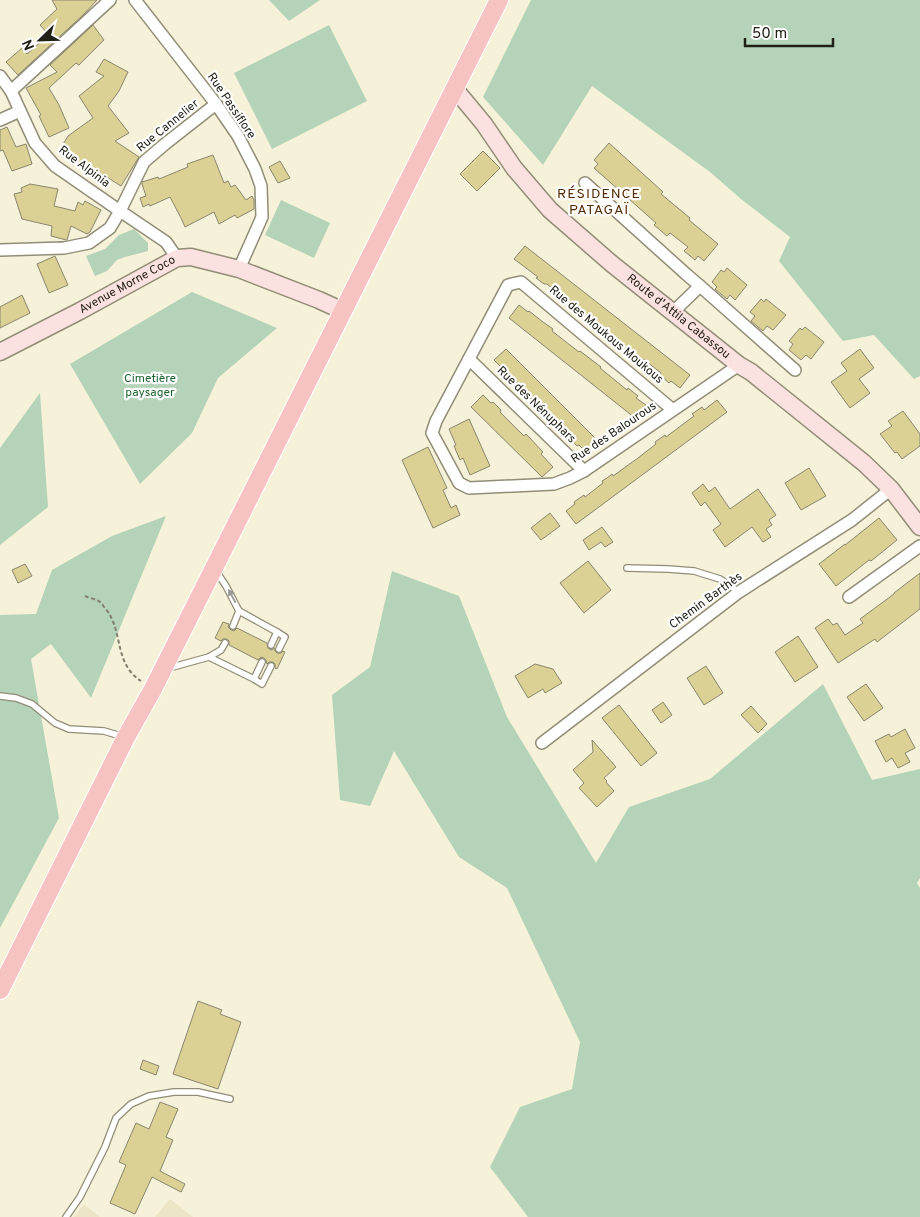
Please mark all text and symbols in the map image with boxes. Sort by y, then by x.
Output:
north arrow [15,15,65,65]
scale bar [745,15,832,47]
text: 50 m [752,25,787,44]
text: N [20,37,39,52]
street label: Rue Passiflore [203,70,259,142]
street label: Rue Cannelier [134,96,203,156]
street label: Rue Alpinia [55,142,113,192]
district label: RÉSIDENCE PATAGAÏ [557,185,641,219]
street label: Avenue Morne Coco [76,252,179,318]
street label: Route d'Attila Cabassou [623,271,733,363]
street label: Rue des Moukous Moukous [545,282,667,388]
street label: Rue des Nénuphars [493,363,579,447]
park label: Cimetière paysager [124,371,176,401]
street label: Rue des Balourous [568,398,660,468]
street label: Chemin Barthès [666,569,746,633]
one-way arrow [227,590,236,603]

